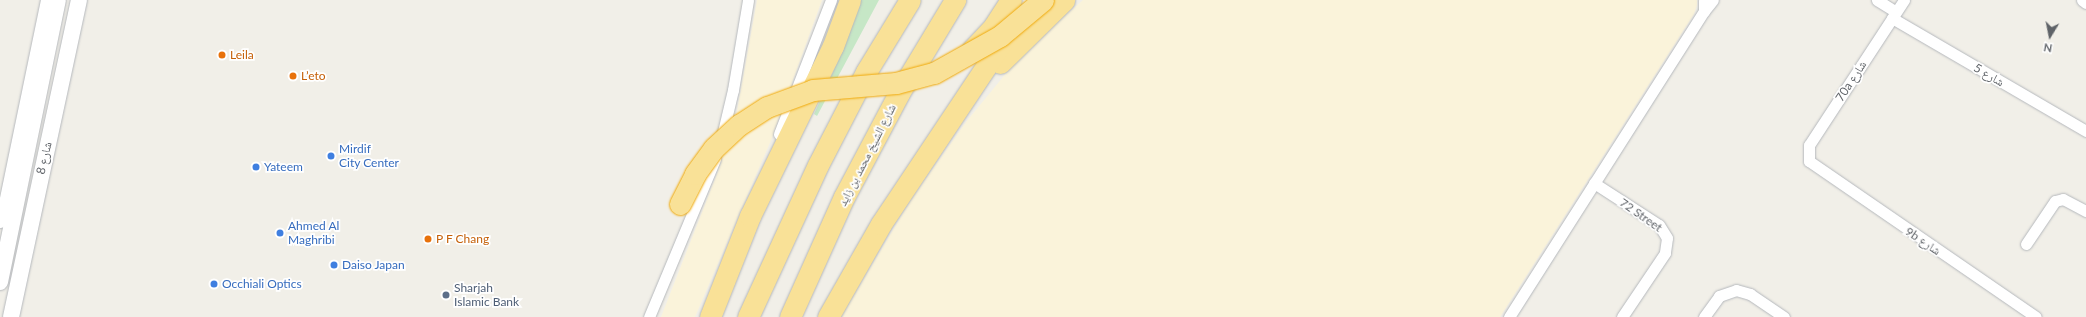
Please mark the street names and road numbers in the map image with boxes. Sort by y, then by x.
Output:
street label: 70a شارع [1832,58,1870,104]
street label: شارع 5 [1971,61,2007,89]
street label: شارع الشيخ محمد بن زايد [835,102,899,208]
street label: شارع 8 [33,140,55,176]
street label: 72 Street [1617,195,1665,235]
street label: 9b شارع [1903,224,1943,258]

